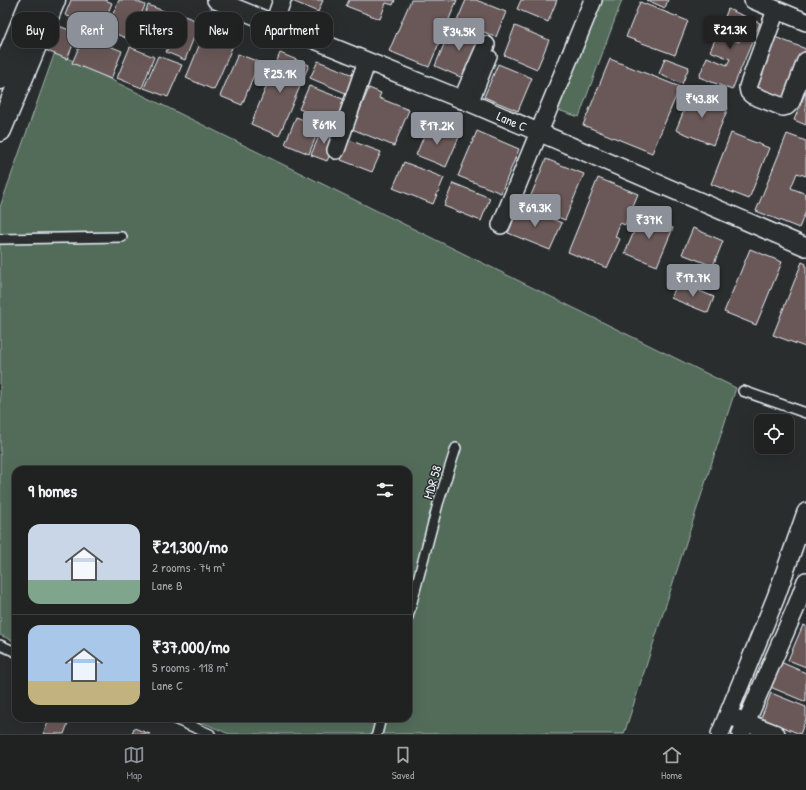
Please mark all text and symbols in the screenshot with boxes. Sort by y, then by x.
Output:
chip: Buy [12,12,59,48]
chip: Rent [67,12,118,48]
chip: Filters [126,12,187,48]
chip: New [195,12,243,48]
chip: Apartment [251,12,333,48]
pin: ₹21.3K [697,16,763,50]
pin: ₹34.5K [426,18,492,52]
text: ₹21.3K [713,20,747,38]
text: ₹34.5K [442,22,476,40]
pin: ₹25.1K [247,60,313,94]
text: ₹25.1K [263,64,297,82]
pin: ₹43.8K [669,85,735,119]
text: ₹43.8K [685,89,719,107]
street label: Lane C [494,107,530,135]
pin: ₹61K [300,111,348,145]
pin: ₹17.2K [404,112,470,146]
text: ₹61K [312,115,336,133]
text: ₹17.2K [420,116,454,134]
pin: ₹69.3K [502,194,568,228]
text: ₹69.3K [519,198,551,216]
pin: ₹37K [625,206,673,240]
text: ₹37K [636,210,662,228]
pin: ₹17.7K [660,264,726,298]
text: ₹17.7K [676,268,710,286]
map controls [754,414,794,454]
button: locate [754,414,794,454]
street label: MDR 58 [418,463,446,501]
text: 9 homes [28,479,77,502]
icon: filters [374,479,396,501]
text: ₹21,300/mo [152,535,228,558]
icon: home [60,540,108,588]
text: 2 rooms · 74 m² [152,558,225,576]
text: Lane B [152,576,183,594]
text: ₹37,000/mo [152,635,230,658]
icon: home [60,641,108,689]
text: 5 rooms · 118 m² [152,658,228,676]
text: Lane C [152,676,183,694]
tab: Map [123,744,145,782]
tab: Saved [392,744,414,782]
tab: Home [661,744,683,782]

